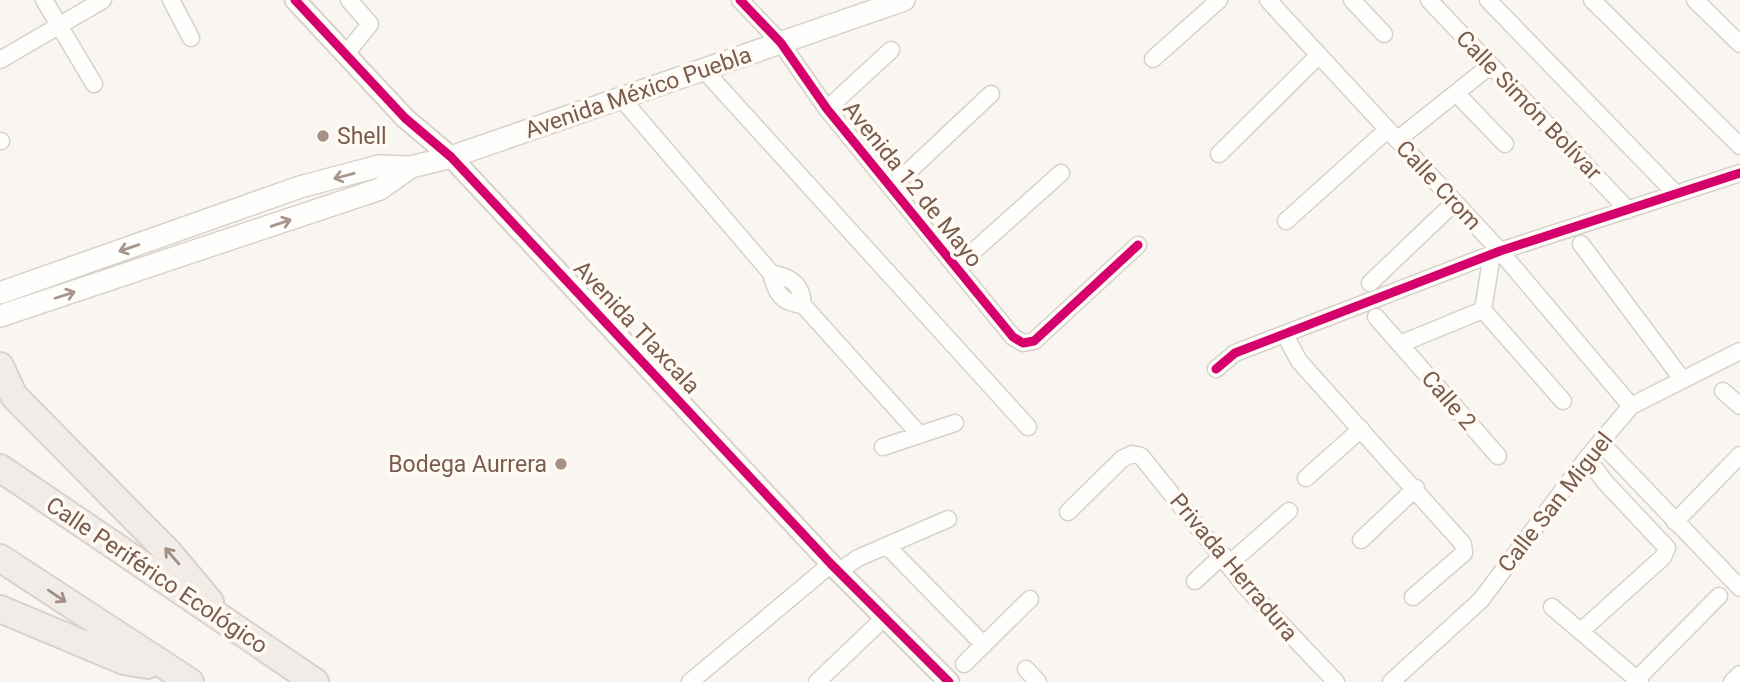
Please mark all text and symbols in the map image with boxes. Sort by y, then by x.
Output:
street label: Calle Simón Bolívar [1450,25,1607,186]
street label: Avenida México Puebla [521,41,755,144]
street label: Avenida 12 de Mayo [837,96,988,273]
place label: Shell [337,123,387,150]
marker: Shell [315,128,331,144]
street label: Calle Crom [1390,135,1487,236]
one-way arrow [333,170,355,183]
one-way arrow [269,216,291,228]
one-way arrow [118,243,140,255]
street label: Avenida Tlaxcala [568,255,705,400]
one-way arrow [54,288,76,301]
street label: Calle 2 [1416,365,1482,435]
street label: Calle San Miguel [1492,427,1618,578]
place label: Bodega Aurrera [388,451,547,478]
marker: Bodega Aurrera [553,456,569,472]
street label: Privada Herradura [1164,488,1303,647]
street label: Calle Periférico Ecológico [41,491,272,660]
one-way arrow [163,548,180,565]
one-way arrow [47,589,66,603]

